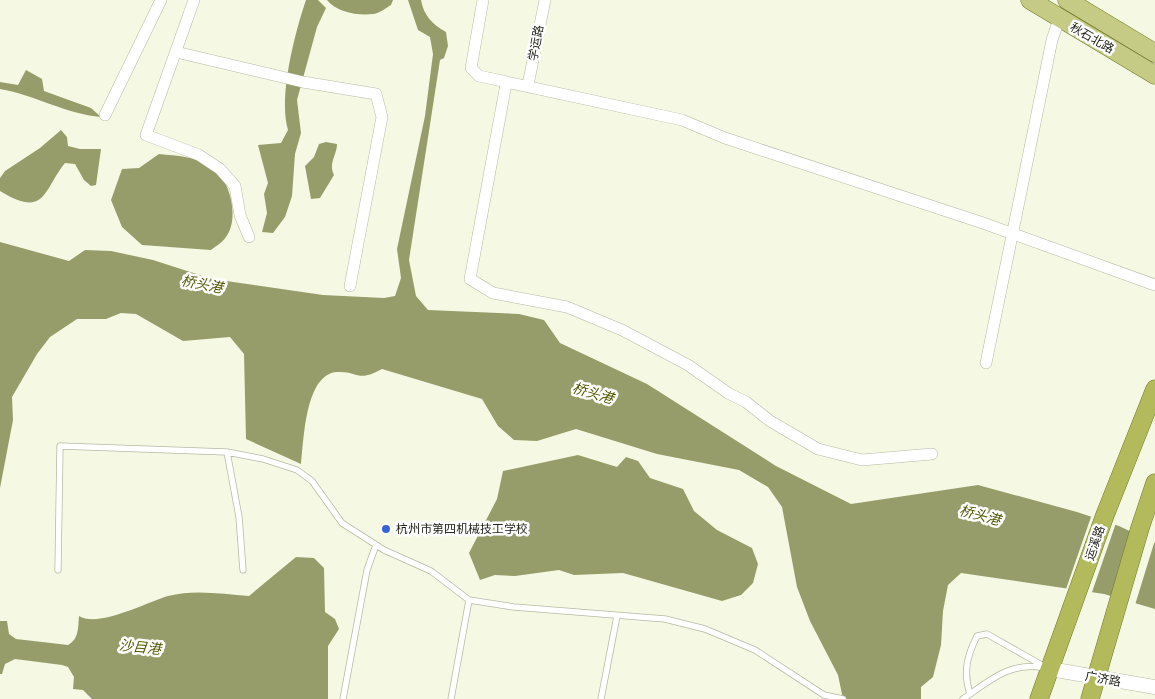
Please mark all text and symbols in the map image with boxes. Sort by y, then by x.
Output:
street label: 秋石北路 [1068,20,1116,56]
street label: 学运路 [526,24,546,62]
water label: 桥头港 [180,272,226,296]
water label: 桥头港 [571,380,617,407]
water label: 桥头港 [958,502,1004,529]
place label: 杭州市第四机械技工学校 [396,522,528,536]
marker: 杭州市第四机械技工学校 [380,523,392,535]
street label: 运溪路 [1083,524,1107,562]
water label: 沙目港 [118,637,164,657]
street label: 广济路 [1084,669,1122,689]

